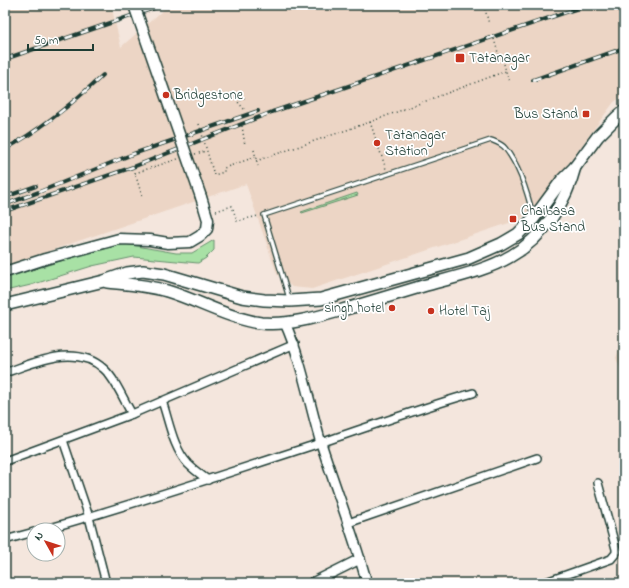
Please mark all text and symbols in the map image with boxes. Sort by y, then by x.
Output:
scale bar [28,26,93,52]
text: 50 m [34,32,58,50]
place label: Tatanagar [469,48,530,70]
marker: Tatanagar [454,52,466,64]
place label: Bridgestone [173,85,244,107]
marker: Bridgestone [161,90,171,100]
place label: Bus Stand [513,104,578,125]
marker: Bus Stand [581,109,591,119]
place label: Tatanagar Station [385,125,446,162]
marker: Tatanagar Station [372,138,382,148]
place label: Chaibasa Bus Stand [520,201,585,238]
marker: Chaibasa Bus Stand [508,214,518,224]
place label: singh hotel [324,298,384,320]
place label: Hotel Taj [439,301,491,322]
marker: singh hotel [387,303,397,313]
marker: Hotel Taj [426,306,436,316]
north arrow [26,522,66,562]
text: N [30,528,48,544]

